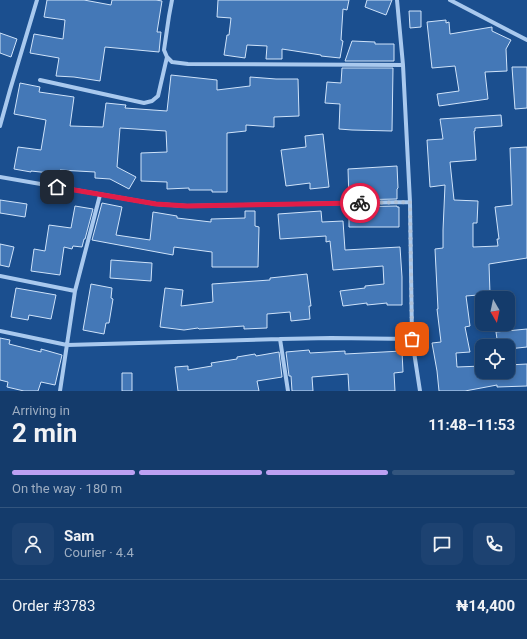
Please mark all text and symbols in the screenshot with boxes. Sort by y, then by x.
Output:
pin [40,170,74,204]
icon: home [46,176,68,198]
courier [340,183,380,223]
icon: bike [349,192,371,214]
north arrow [475,291,515,331]
map controls [475,291,515,379]
pin [395,322,429,356]
icon: bag [401,328,423,350]
button: locate [475,339,515,379]
text: Arriving in [12,403,70,418]
text: 11:48–11:53 [428,416,515,434]
text: 2 min [12,418,77,448]
text: On the way · 180 m [12,481,122,496]
button: person [12,523,54,565]
button: chat [421,523,463,565]
button: phone [473,523,515,565]
text: Sam [64,527,94,545]
text: Courier · 4.4 [64,545,134,560]
text: Order #3783 [12,597,95,615]
text: ₦14,400 [456,597,515,615]

